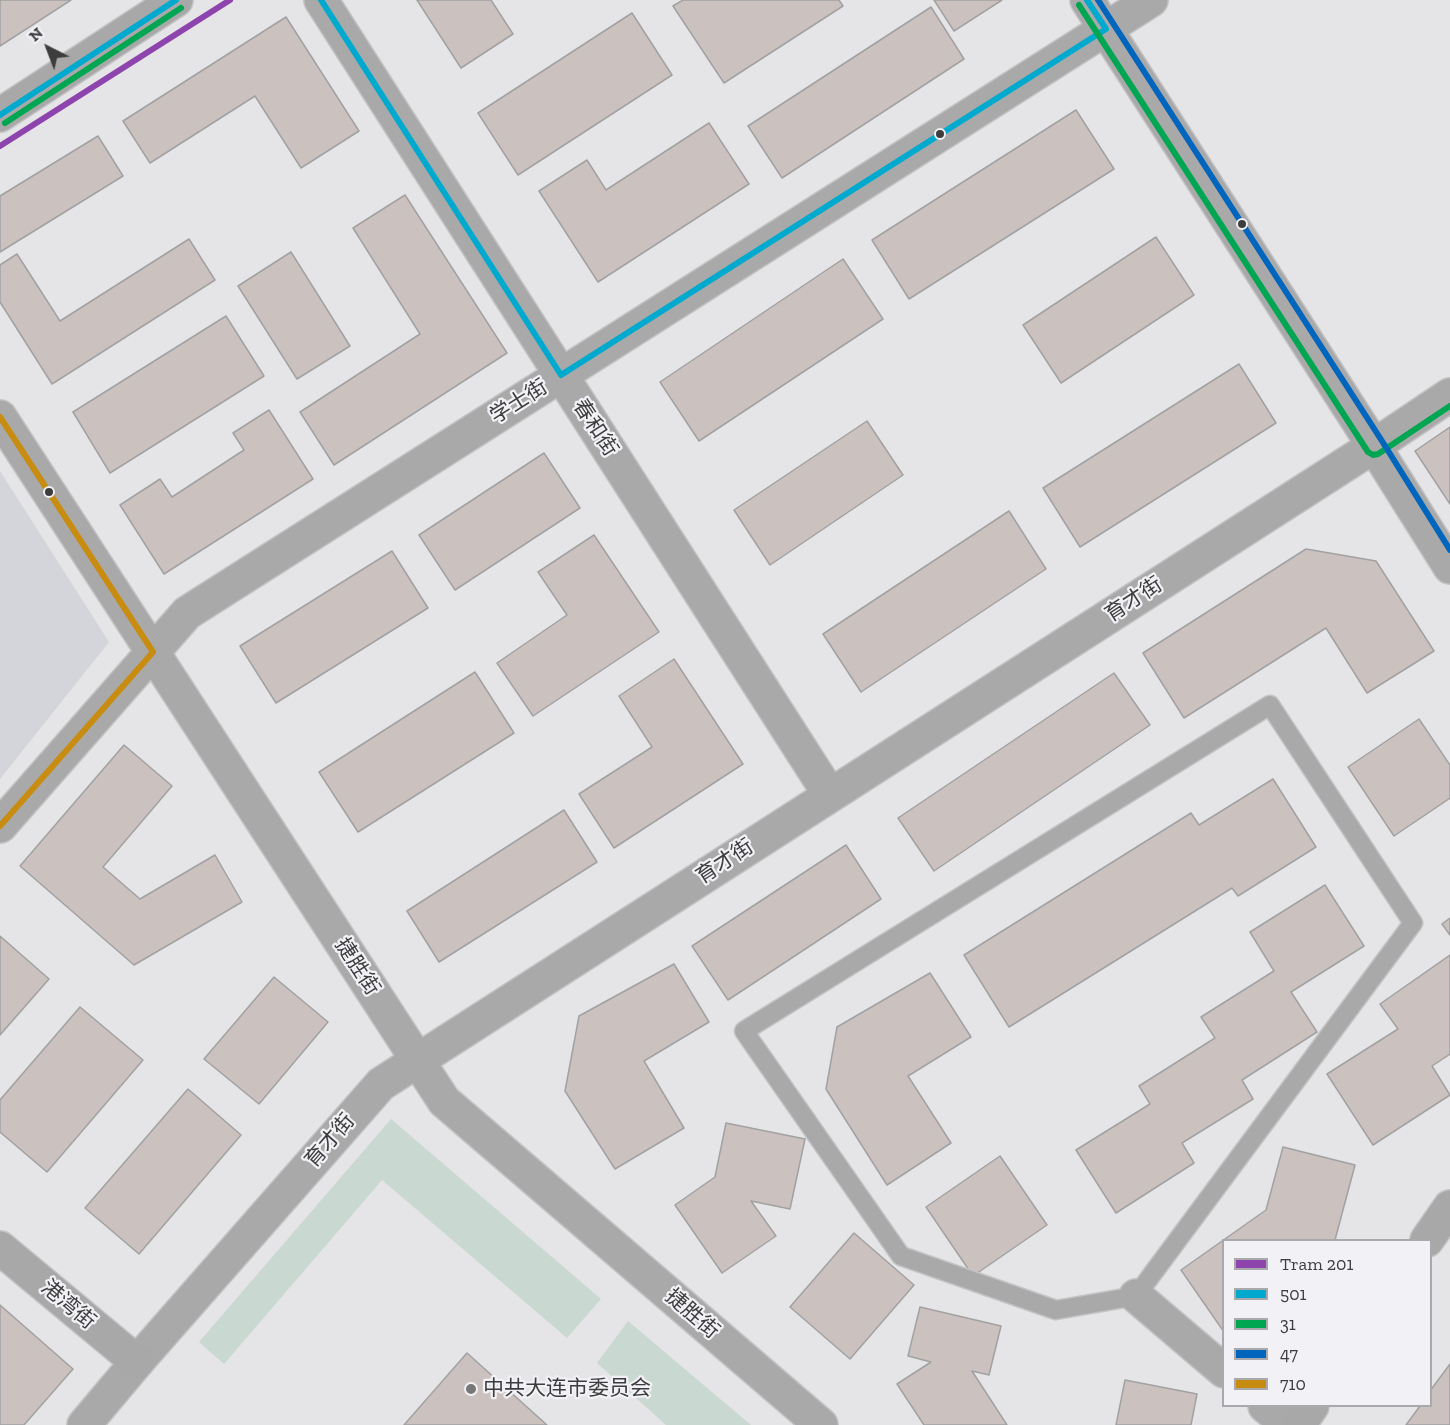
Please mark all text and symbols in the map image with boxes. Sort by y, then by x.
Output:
north arrow [18,18,78,78]
text: N [25,23,46,45]
unlabelled marker [934,128,946,140]
unlabelled marker [1236,218,1248,230]
street label: 学士街 [486,375,552,429]
street label: 春和街 [567,395,623,461]
unlabelled marker [43,486,55,498]
street label: 育才街 [1101,572,1167,628]
street label: 育才街 [692,834,758,890]
street label: 捷胜街 [329,934,385,1000]
street label: 育才街 [300,1109,360,1173]
legend [1222,1239,1432,1407]
text: Tram 201 [1280,1253,1353,1275]
street label: 港湾街 [36,1275,100,1335]
text: 501 [1280,1283,1307,1305]
street label: 捷胜街 [660,1284,724,1344]
text: 31 [1280,1313,1296,1335]
text: 47 [1280,1343,1298,1365]
text: 710 [1280,1373,1306,1395]
place label: 中共大连市委员会 [483,1376,651,1402]
marker: 中共大连市委员会 [464,1382,478,1396]

